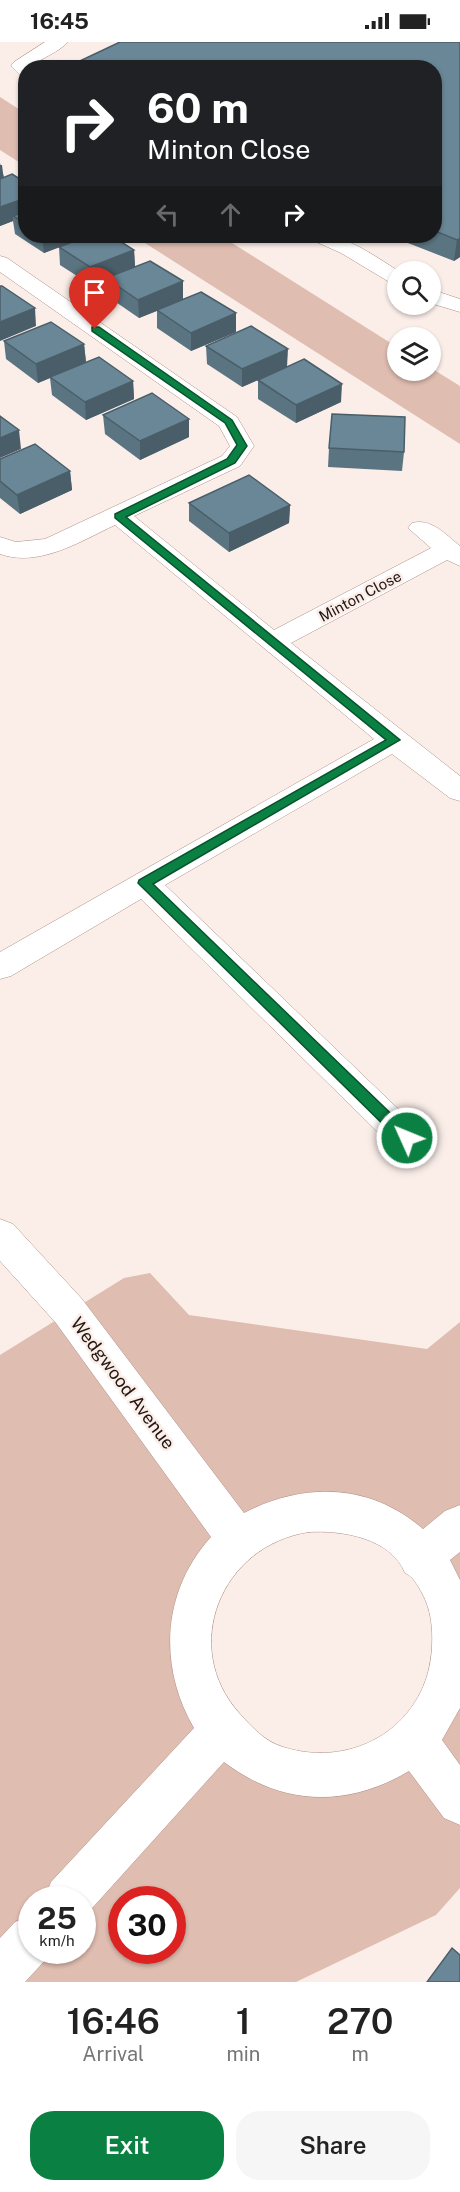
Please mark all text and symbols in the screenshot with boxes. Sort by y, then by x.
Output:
text: 16:45 [30,8,89,34]
text: 60 m [147,83,249,132]
icon: right [48,84,126,162]
text: Minton Close [147,133,311,165]
icon: left [151,198,184,231]
icon: ahead [214,198,247,231]
icon: right [277,198,310,231]
map controls [387,261,441,381]
button: search [387,261,441,315]
pin [69,267,120,329]
icon: arrive [78,276,111,309]
button: layers [387,327,441,381]
street label: Minton Close [316,567,404,625]
position arrow [375,1106,439,1170]
street label: Wedgwood Avenue [67,1313,179,1453]
speed limit sign: 30 [108,1886,186,1964]
text: 25 [37,1900,77,1936]
text: km/h [39,1932,75,1949]
text: 16:46 [67,2000,160,2042]
text: 1 [236,2000,251,2042]
text: 270 [327,2000,393,2042]
text: Arrival [82,2042,144,2066]
text: min [226,2042,260,2066]
text: m [352,2042,369,2066]
button: Exit [30,2111,224,2180]
button: Share [236,2111,430,2180]

